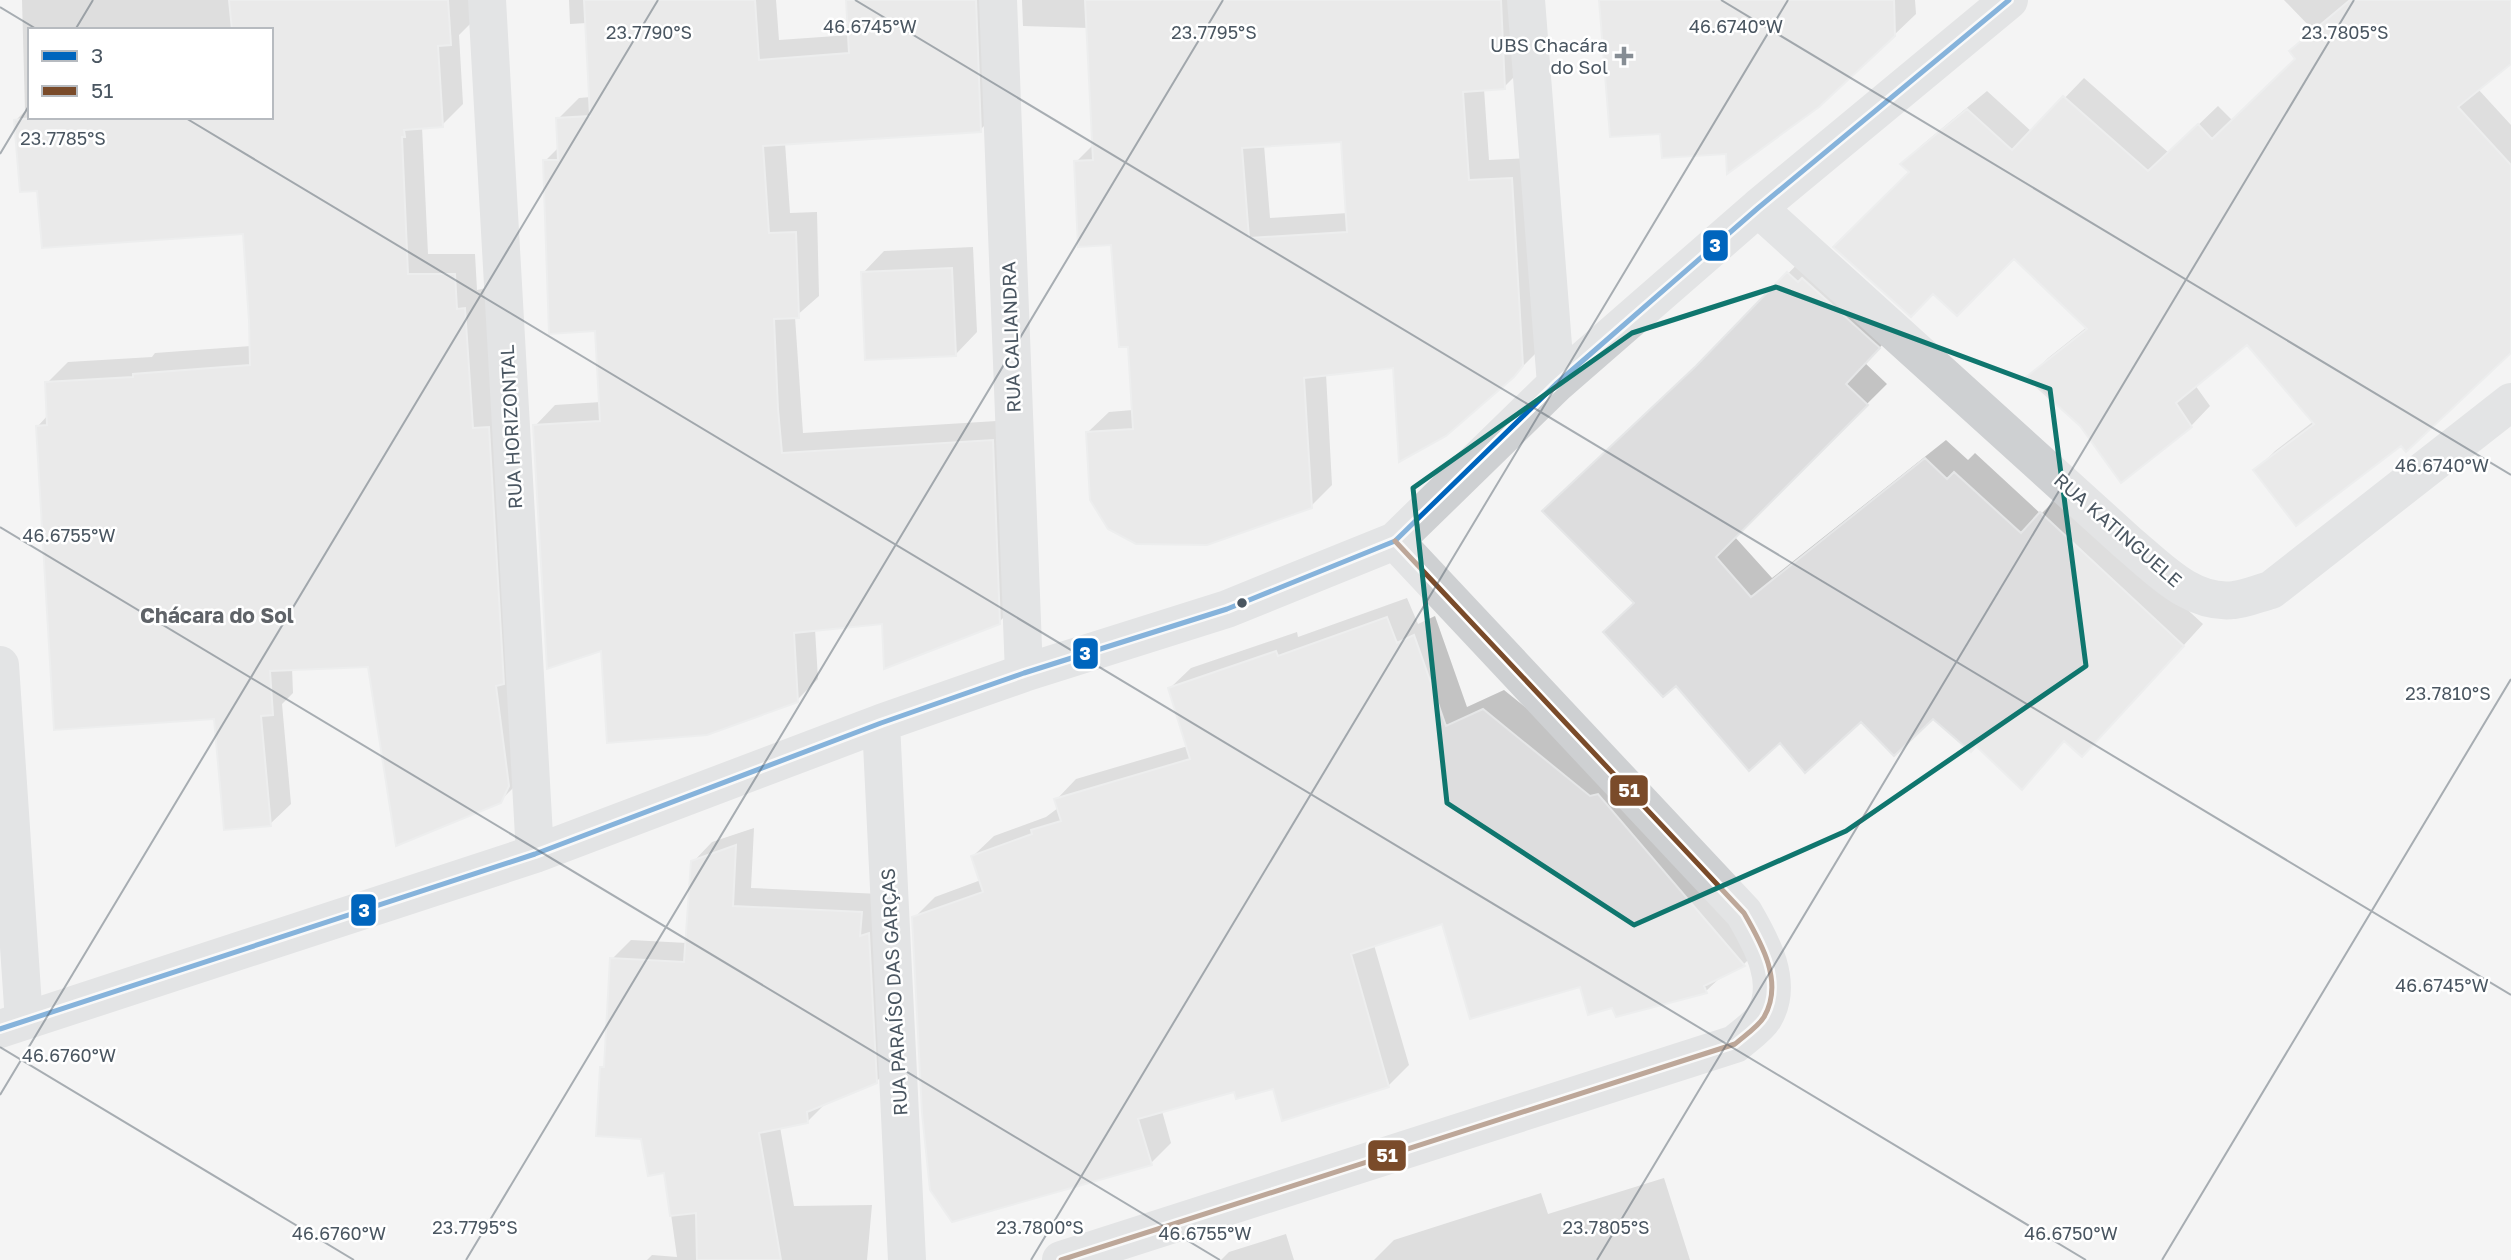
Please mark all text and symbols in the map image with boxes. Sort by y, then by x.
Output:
text: 46.6745°W [823,15,917,37]
text: 46.6740°W [1689,15,1783,37]
text: 23.7790°S [606,21,692,43]
text: 23.7795°S [1171,21,1257,43]
text: 23.7805°S [2301,21,2389,43]
legend [28,28,273,119]
place label: UBS Chacára do Sol [1490,33,1608,78]
text: 3 [91,42,103,68]
marker: UBS Chacára do Sol [1614,46,1634,66]
text: 51 [91,77,113,103]
text: 23.7785°S [20,127,106,149]
line badge: 3 [1702,229,1729,262]
text: 3 [1709,233,1721,256]
street label: RUA CALIANDRA [996,261,1025,413]
street label: RUA HORIZONTAL [495,344,526,510]
text: 46.6740°W [2395,454,2489,476]
street label: RUA KATINGUELE [2050,468,2187,591]
text: 46.6755°W [23,524,115,546]
unlabelled marker [1235,596,1249,610]
district label: Chácara do Sol [140,602,294,628]
line badge: 3 [1072,637,1099,670]
text: 3 [1079,641,1091,664]
text: 23.7810°S [2405,682,2491,704]
line badge: 51 [1609,774,1649,807]
text: 51 [1618,778,1640,801]
street label: RUA PARAÍSO DAS GARÇAS [876,868,911,1116]
line badge: 3 [350,893,377,927]
text: 3 [358,898,370,921]
text: 46.6745°W [2395,974,2489,996]
text: 46.6760°W [22,1044,116,1066]
line badge: 51 [1367,1139,1407,1172]
text: 51 [1376,1143,1398,1166]
text: 23.7795°S [432,1216,518,1238]
text: 23.7800°S [996,1216,1084,1238]
text: 23.7805°S [1562,1216,1650,1238]
text: 46.6760°W [292,1222,386,1244]
text: 46.6755°W [1159,1222,1251,1244]
text: 46.6750°W [2024,1222,2118,1244]

